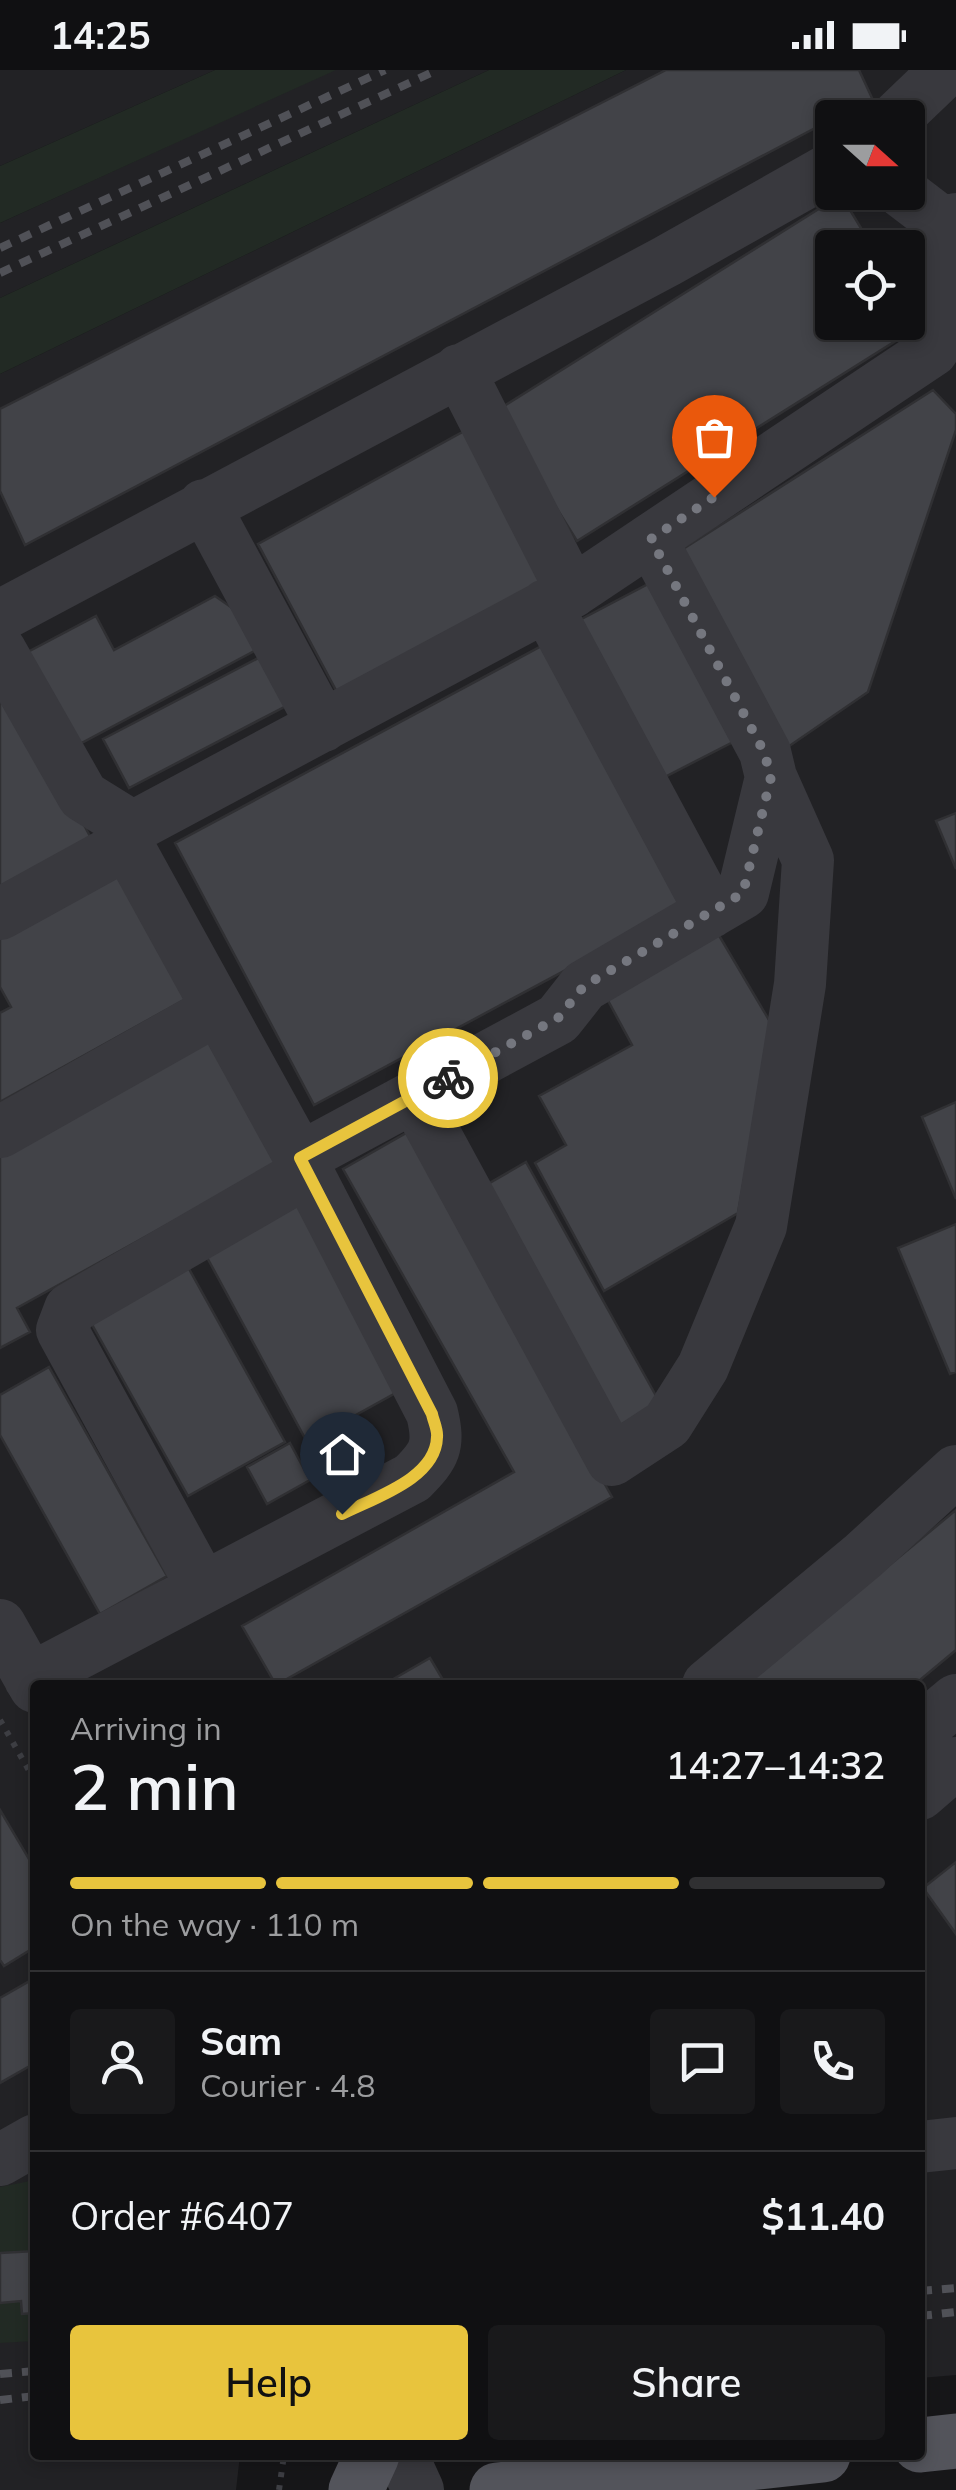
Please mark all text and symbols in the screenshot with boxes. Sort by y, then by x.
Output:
text: 14:25 [50,11,151,59]
north arrow [815,100,925,210]
map controls [815,100,925,340]
button: locate [815,230,925,340]
pin [672,395,757,498]
icon: bag [687,410,742,465]
courier [398,1028,498,1128]
icon: bike [421,1051,476,1106]
pin [300,1412,385,1515]
icon: home [315,1427,370,1482]
text: Arriving in [70,1708,222,1748]
text: 14:27–14:32 [665,1741,885,1789]
text: 2 min [70,1745,239,1826]
text: On the way · 110 m [70,1904,359,1944]
button: person [70,2009,175,2114]
button: chat [650,2009,755,2114]
button: phone [780,2009,885,2114]
text: Sam [200,2017,282,2065]
text: Courier · 4.8 [200,2065,376,2105]
text: Order #6407 [70,2192,294,2240]
text: $11.40 [762,2192,885,2240]
button: Help [70,2325,468,2440]
button: Share [488,2325,885,2440]

